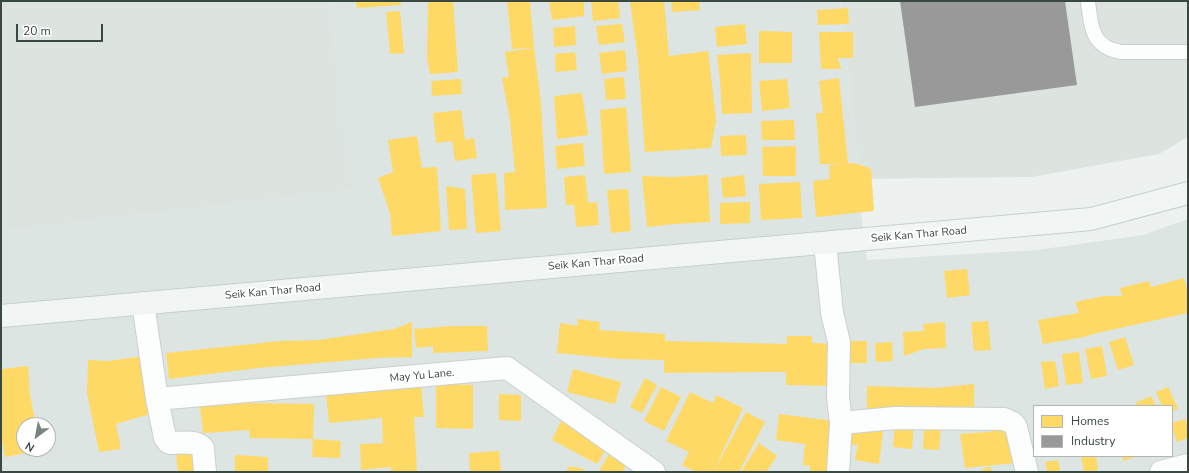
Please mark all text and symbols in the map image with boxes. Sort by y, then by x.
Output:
scale bar [18,16,105,42]
text: 20 m [23,23,51,39]
street label: Seik Kan Thar Road [870,224,968,246]
street label: Seik Kan Thar Road [547,252,645,274]
street label: Seik Kan Thar Road [224,281,322,303]
street label: May Yu Lane. [389,367,455,385]
legend [1033,405,1173,457]
text: Homes [1071,413,1109,429]
north arrow [16,417,56,457]
text: Industry [1071,433,1115,449]
text: N [22,438,37,455]

